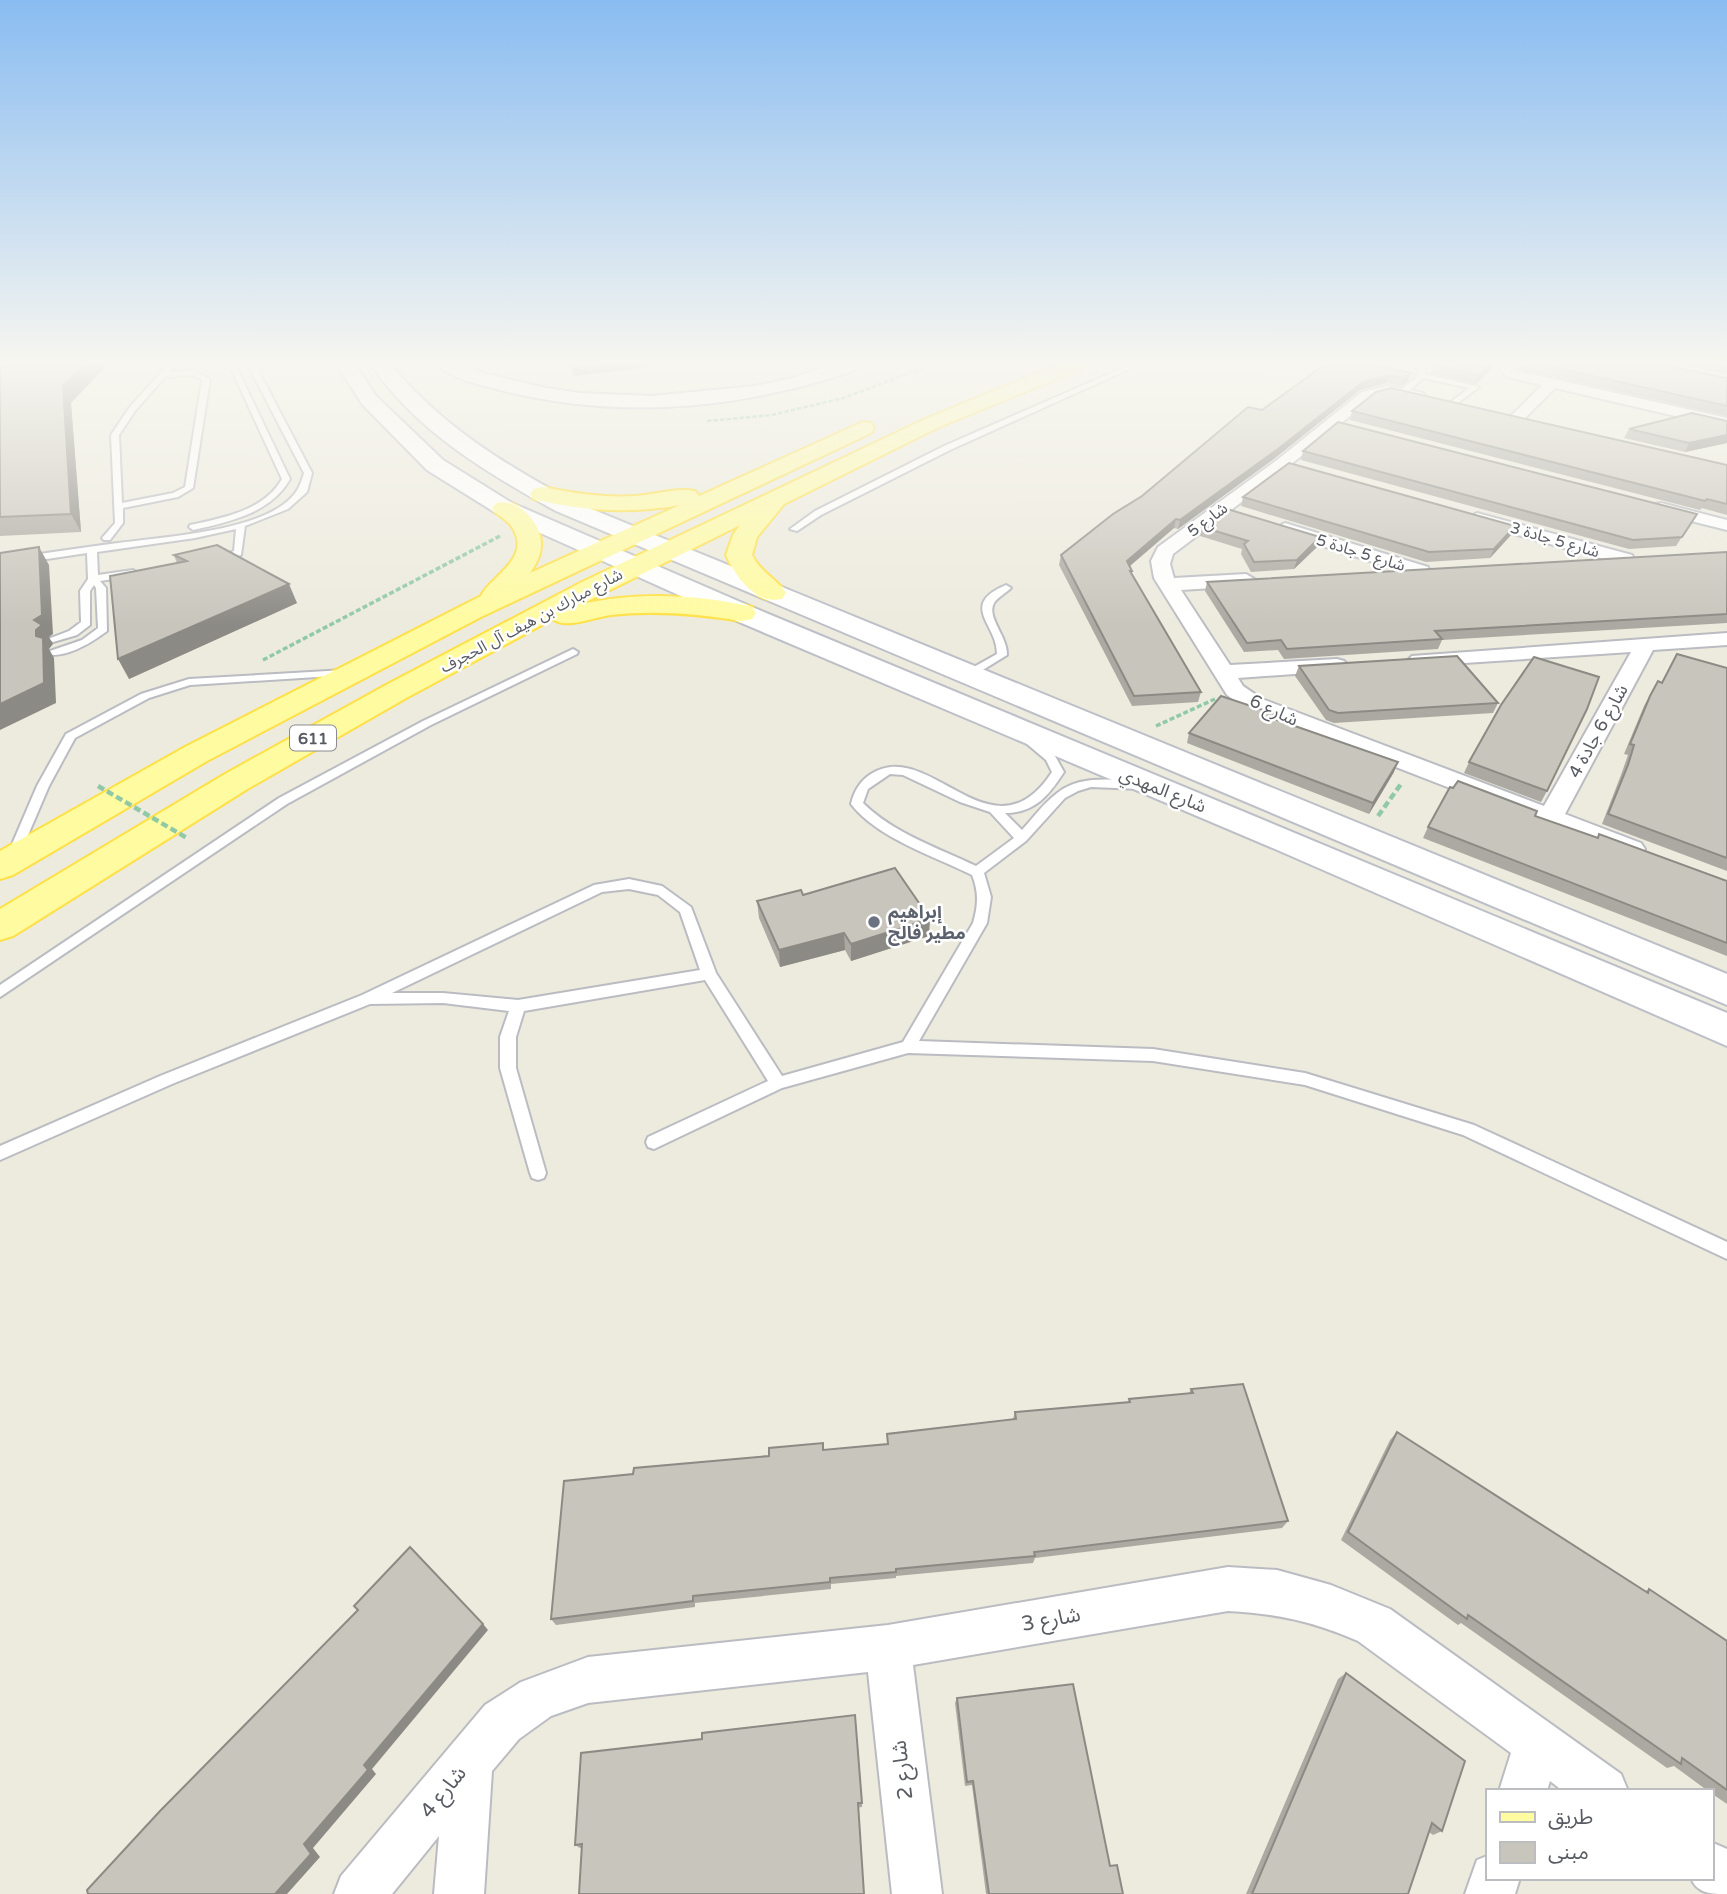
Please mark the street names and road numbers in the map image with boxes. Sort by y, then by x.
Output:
street label: شارع 5 [1183,498,1233,543]
street label: شارع 5 جادة 3 [1507,518,1602,564]
street label: شارع 5 جادة 5 [1313,530,1408,578]
street label: شارع مبارك بن هيف آل الحجرف [437,564,627,679]
street label: شارع 6 جادة 4 [1563,680,1635,783]
street label: شارع 6 [1245,689,1302,733]
road number: 611 [290,726,336,750]
street label: شارع المهدي [1115,763,1210,820]
street label: شارع 3 [1020,1602,1083,1639]
street label: شارع 2 [886,1739,921,1801]
street label: شارع 4 [415,1761,473,1825]

